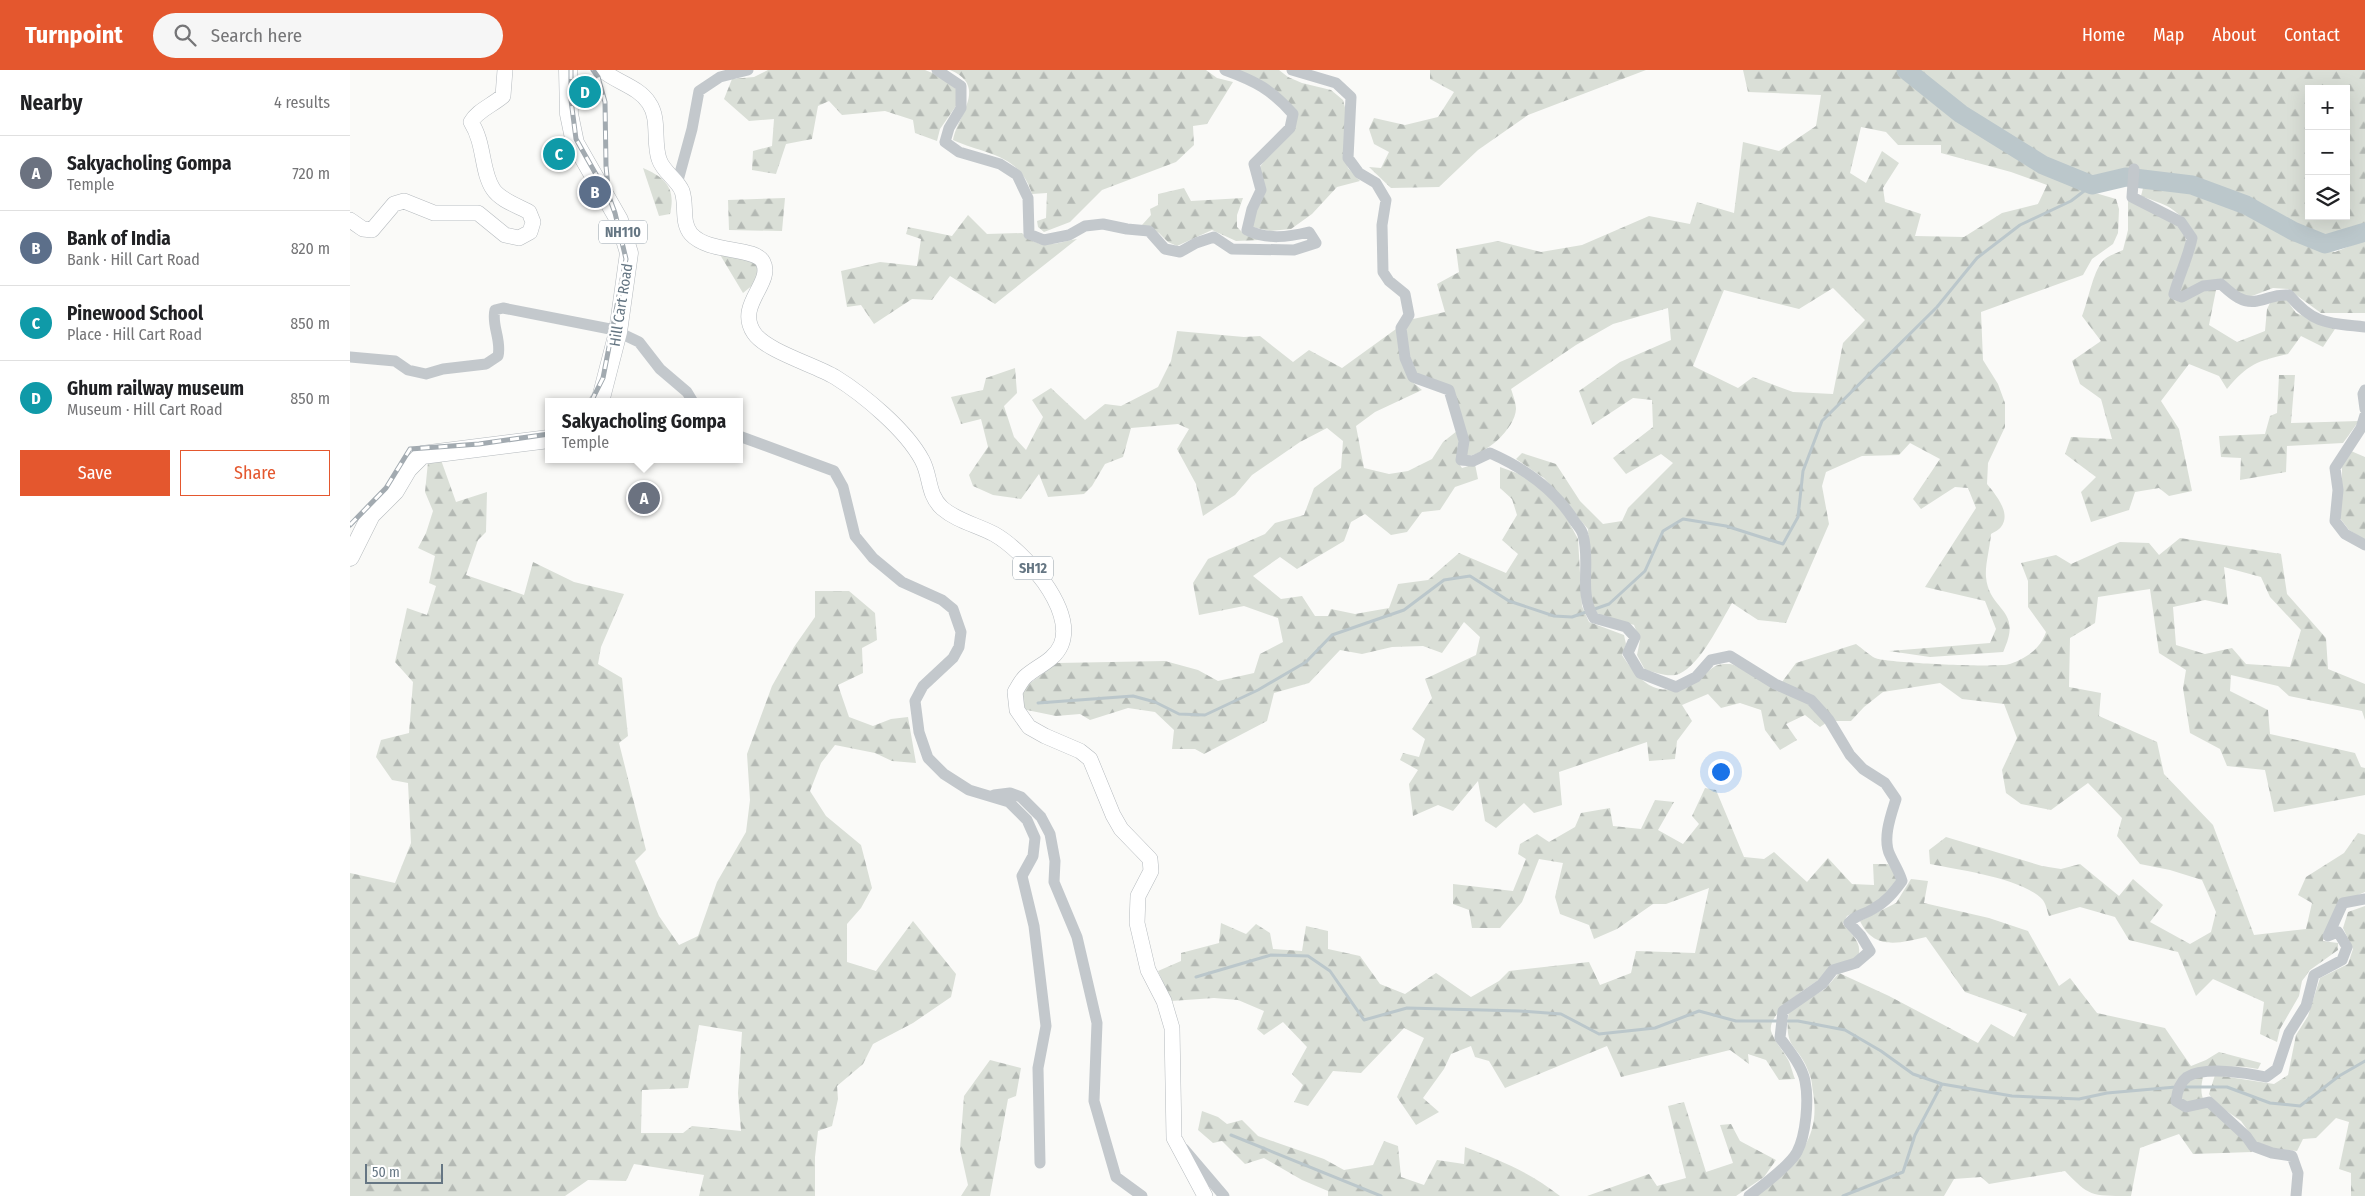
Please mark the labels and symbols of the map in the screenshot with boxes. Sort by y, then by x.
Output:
pin: D [569,73,601,111]
pin: C [543,135,575,173]
pin: B [579,173,611,211]
road number: NH110 [599,220,647,243]
street label: Hill Cart Road [606,262,636,348]
pin: A [628,479,660,517]
road number: SH12 [1013,556,1053,579]
your location [1708,759,1734,785]
scale bar [365,1161,442,1184]

